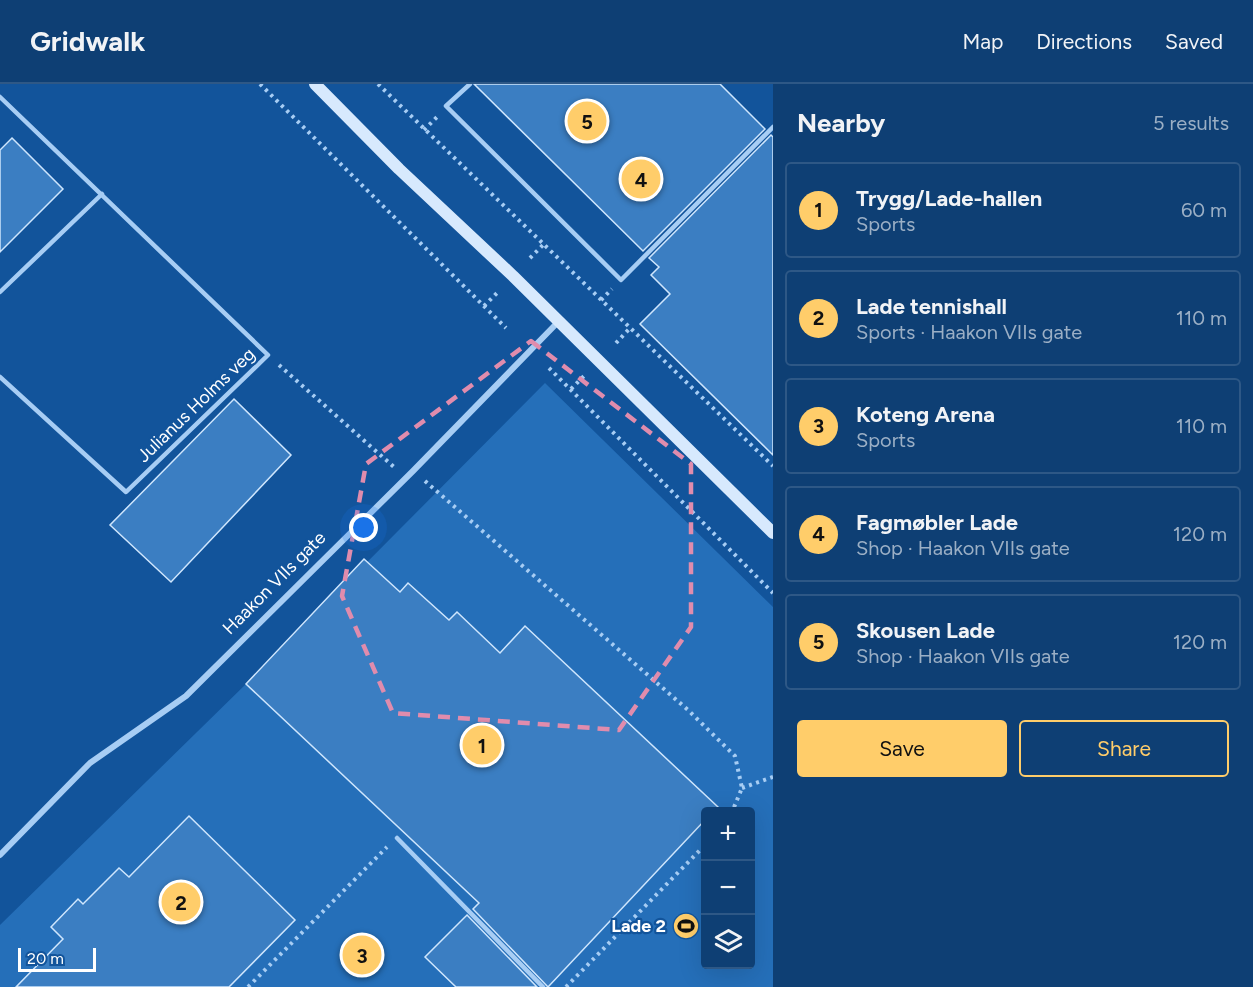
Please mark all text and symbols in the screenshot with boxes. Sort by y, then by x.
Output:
text: Gridwalk [30,24,145,58]
text: Map [962,29,1003,54]
text: Directions [1036,29,1132,54]
text: Saved [1165,29,1223,54]
pin: 5 [568,99,606,144]
text: Nearby [797,107,885,139]
text: 5 results [1153,111,1229,135]
pin: 4 [622,156,660,202]
text: Trygg/Lade-hallen [856,185,1042,212]
text: 1 [814,198,823,222]
text: 60 m [1181,198,1227,222]
text: Sports [856,212,915,236]
text: Lade tennishall [856,293,1007,320]
text: 2 [813,306,824,330]
text: 110 m [1176,306,1227,330]
text: Sports · Haakon VIIs gate [856,320,1082,344]
street label: Julianus Holms veg [133,343,259,467]
text: Koteng Arena [856,401,995,428]
text: 3 [813,414,824,438]
text: 110 m [1176,414,1227,438]
text: Sports [856,428,915,452]
text: Fagmøbler Lade [856,509,1018,536]
your location [349,513,378,542]
text: 4 [812,522,825,546]
text: 120 m [1173,522,1227,546]
street label: Haakon VIIs gate [218,527,330,639]
text: Shop · Haakon VIIs gate [856,536,1070,560]
text: Skousen Lade [856,617,995,644]
text: 5 [813,630,824,654]
text: 120 m [1173,630,1227,654]
text: Shop · Haakon VIIs gate [856,644,1070,668]
button: Save [797,720,1007,777]
button: Share [1019,720,1229,777]
pin: 1 [462,722,502,768]
map controls [701,807,755,969]
button: + [701,807,755,861]
button: − [701,861,755,915]
pin: 2 [162,880,201,924]
sports icon: Lade 2 [671,911,701,941]
place label: Lade 2 [611,915,666,937]
button: layers [701,915,755,969]
pin: 3 [342,932,382,978]
scale bar [18,945,96,972]
text: 20 m [27,949,64,968]

